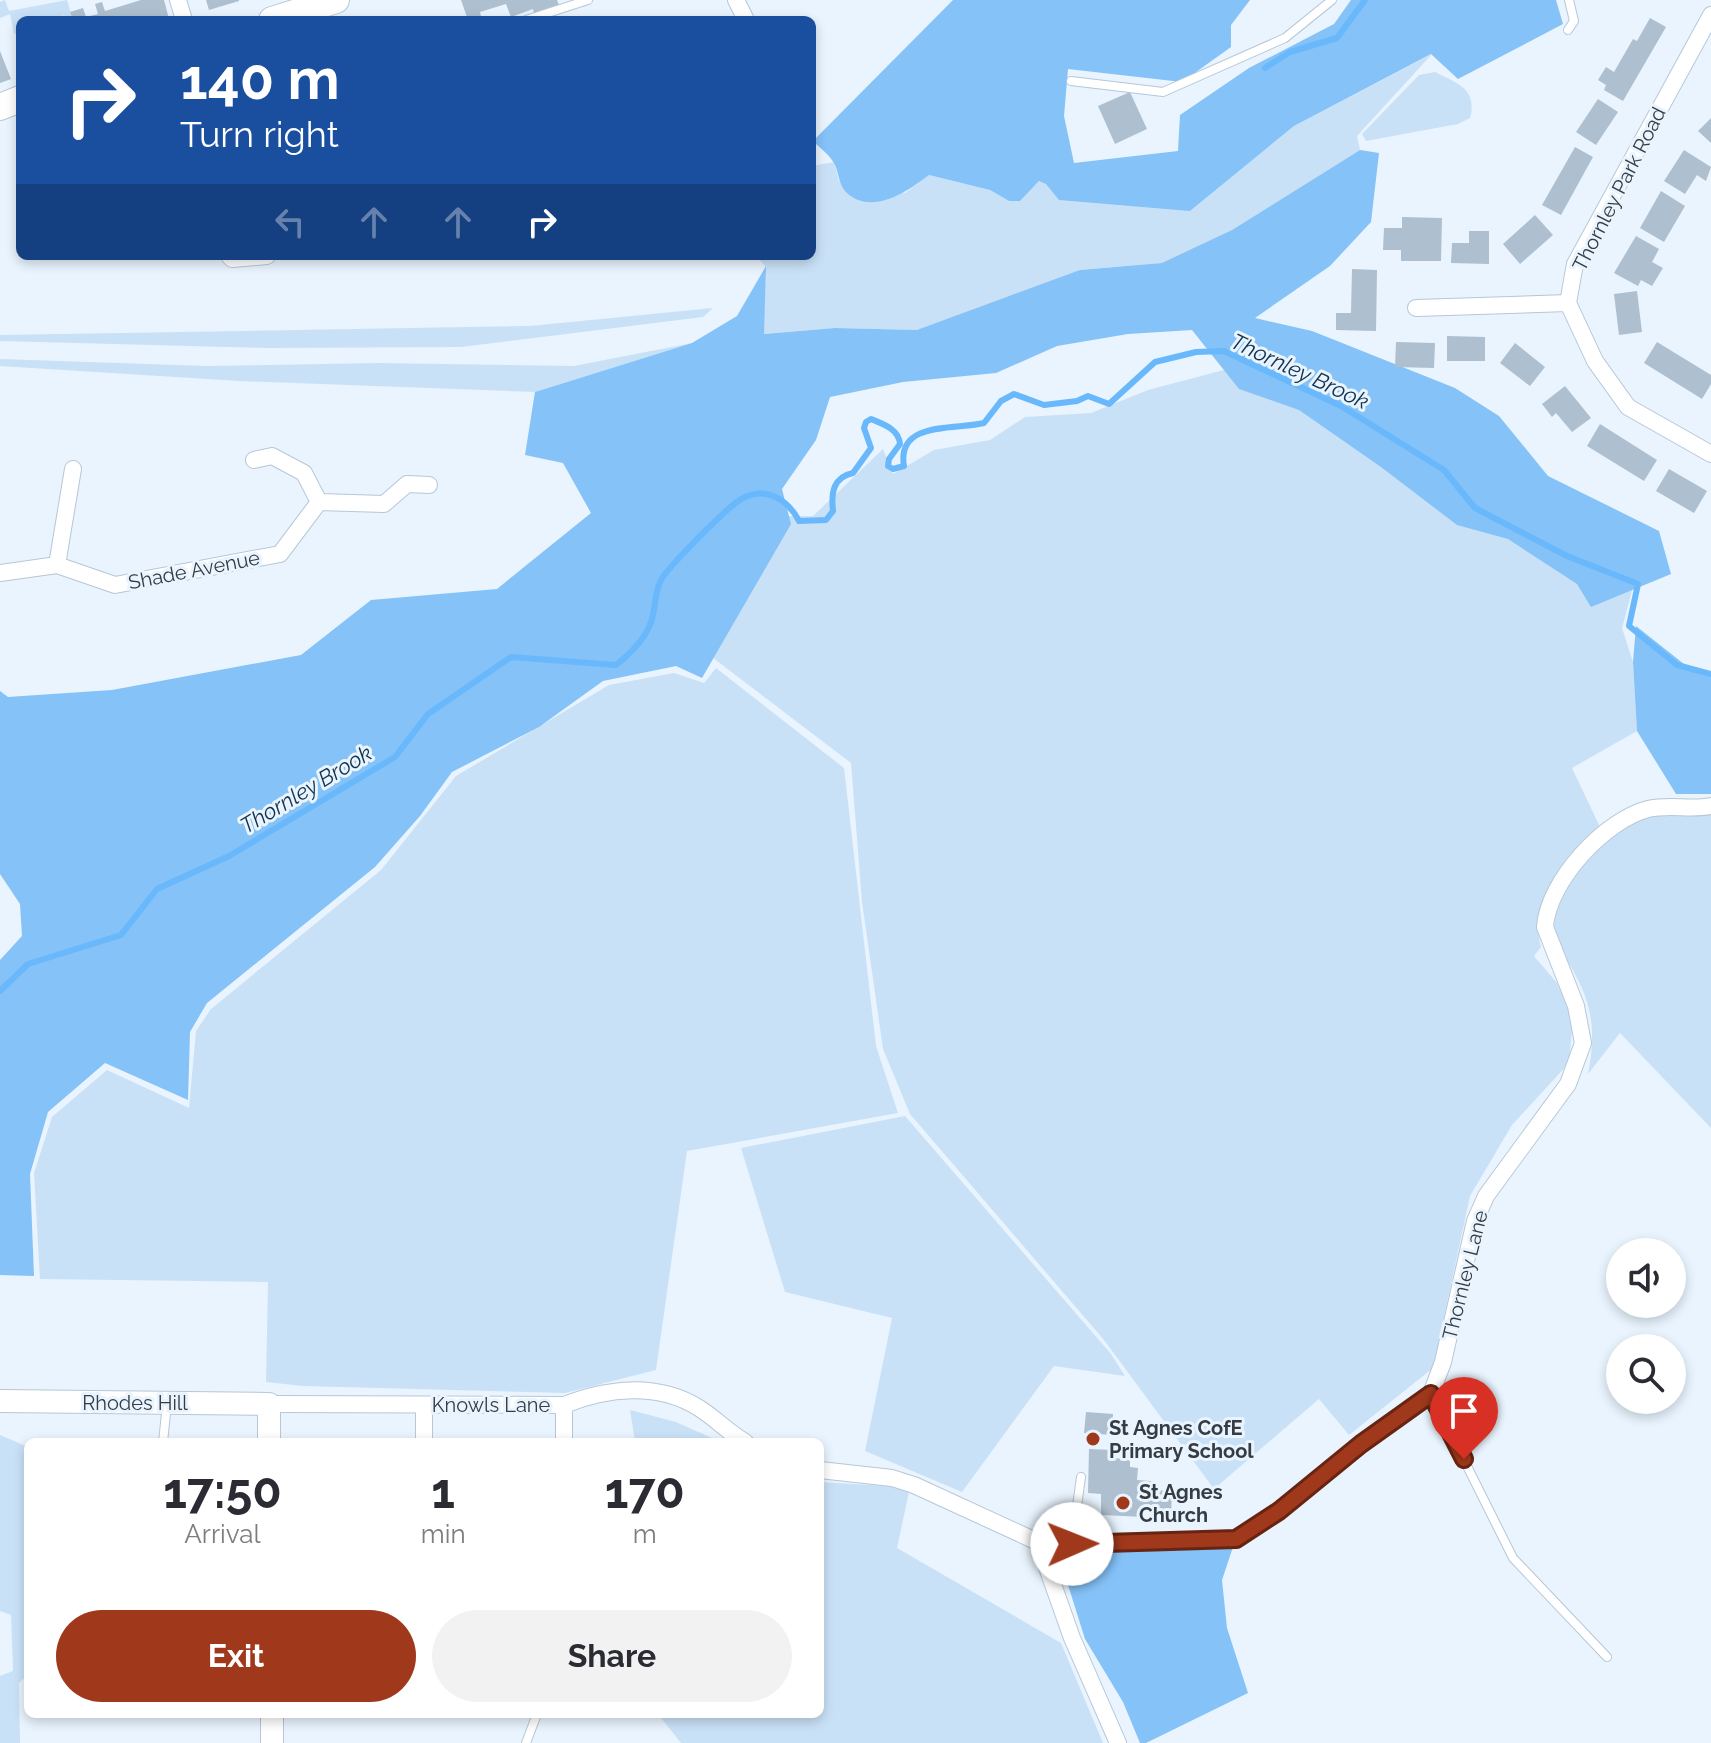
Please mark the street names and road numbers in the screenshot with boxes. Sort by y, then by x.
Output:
street label: Thornley Park Road [1567,103,1671,275]
street label: Shade Avenue [126,545,262,595]
street label: Thornley Lane [1437,1207,1493,1342]
street label: Rhodes Hill [82,1391,188,1415]
street label: Knowls Lane [432,1393,550,1417]

